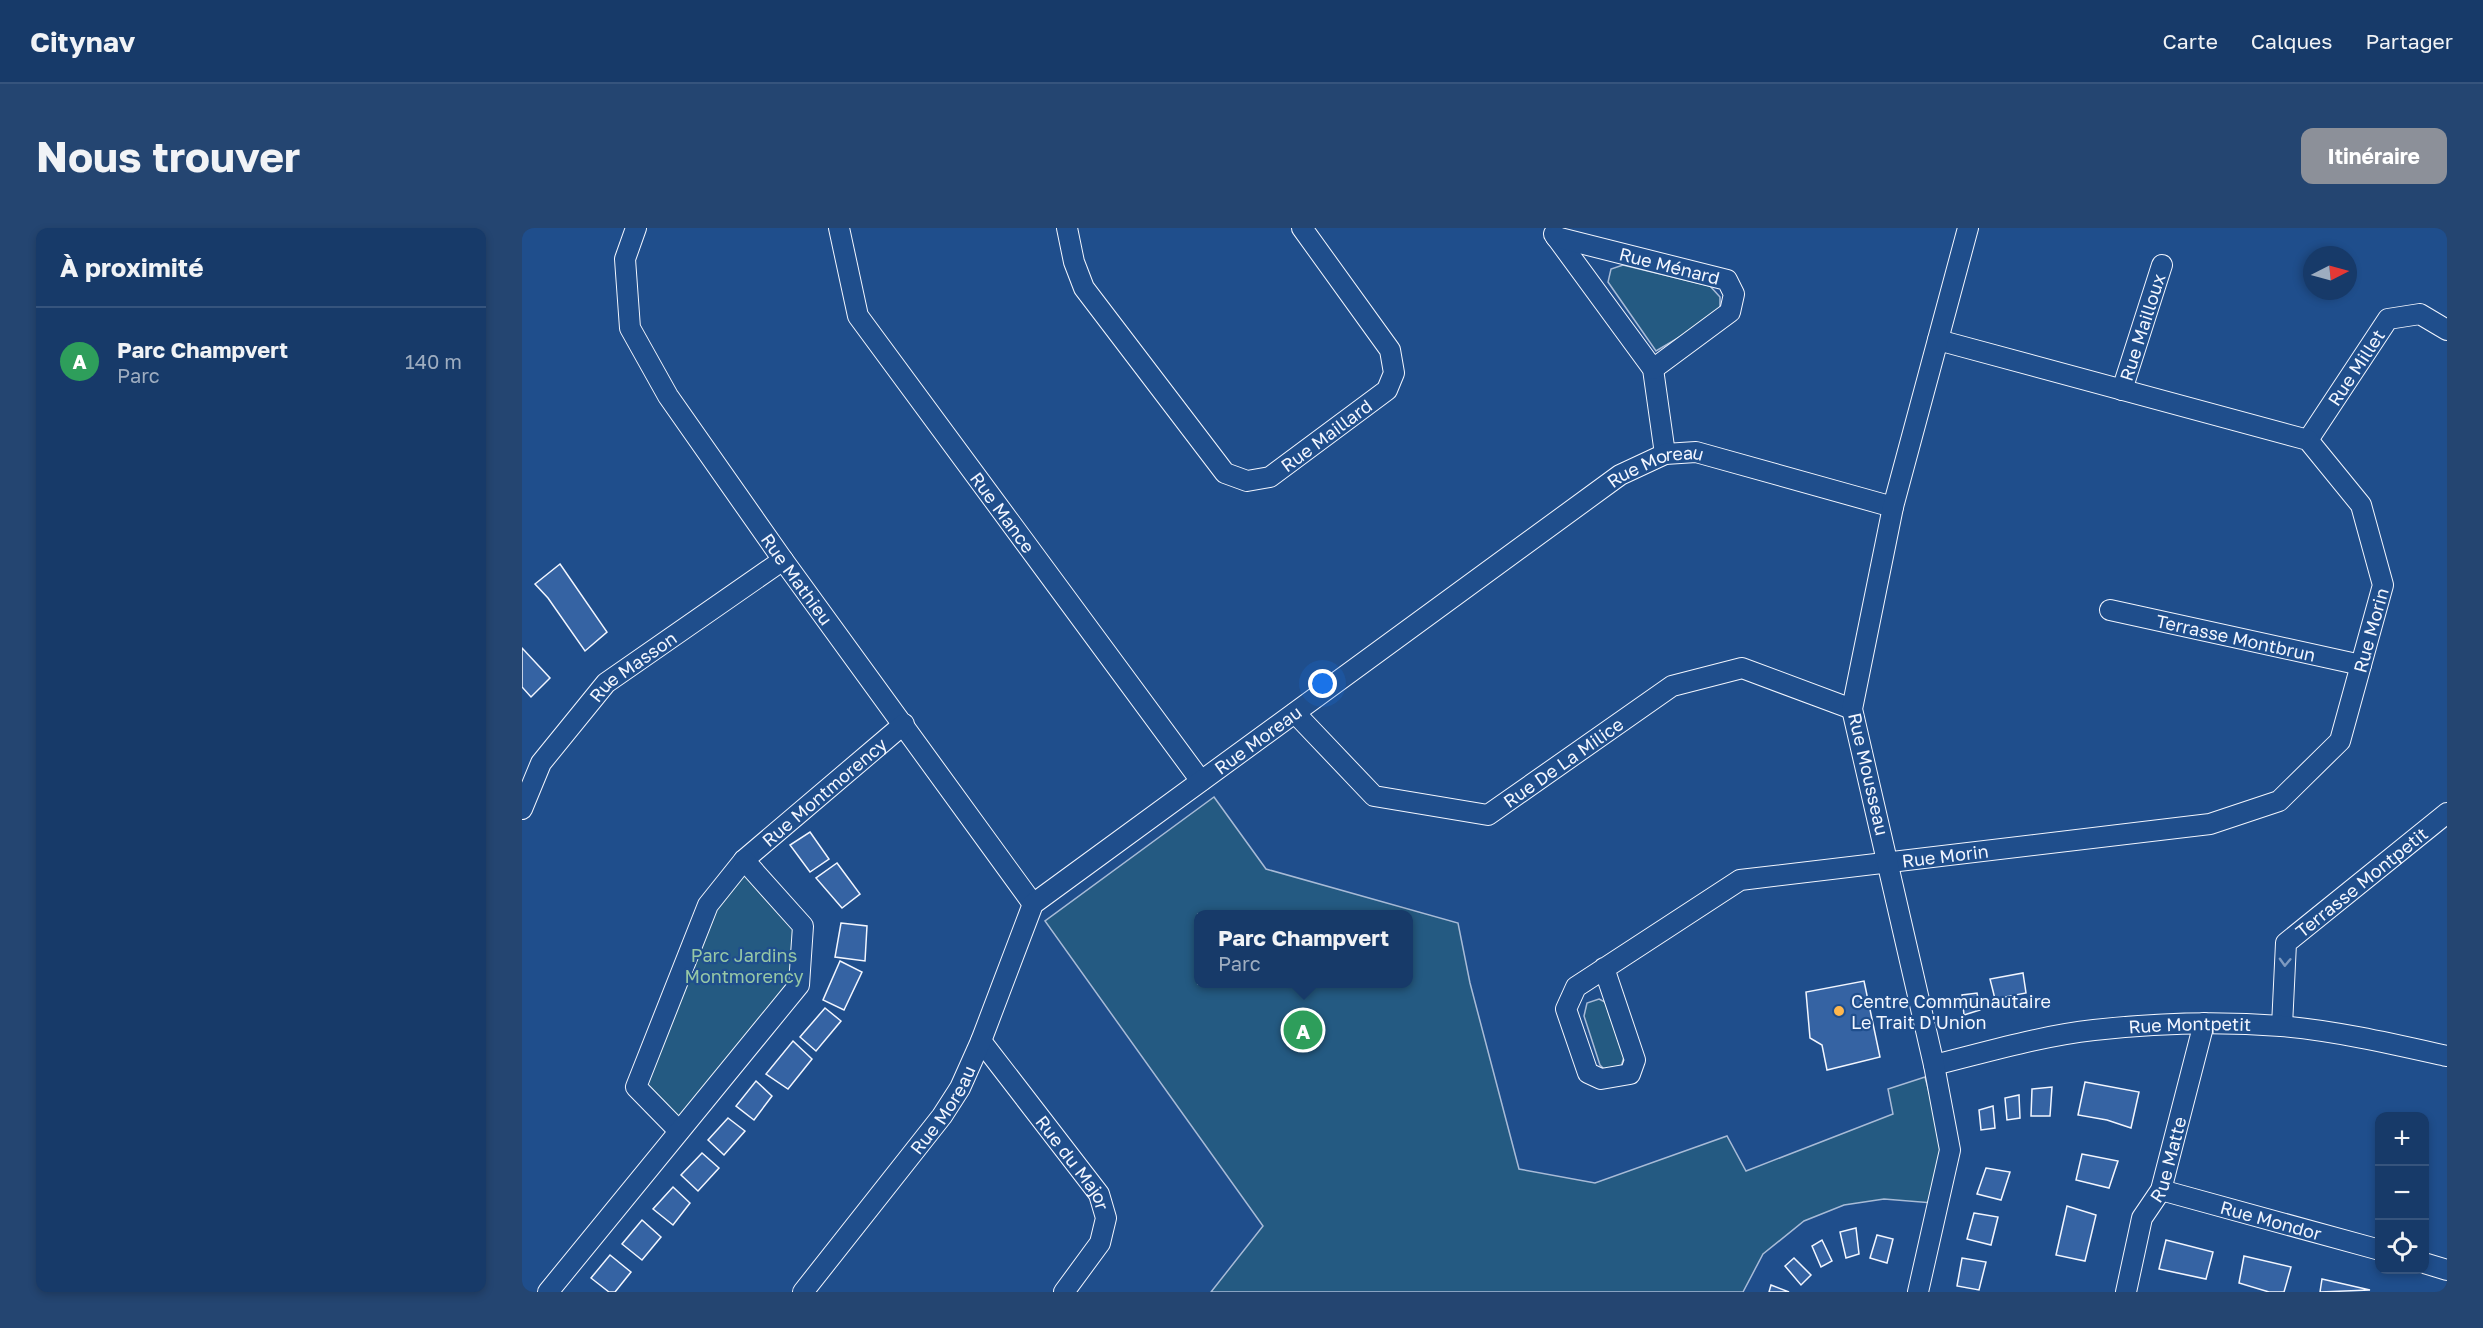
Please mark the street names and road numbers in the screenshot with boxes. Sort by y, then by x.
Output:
street label: Rue Ménard [1617,242,1722,289]
street label: Rue Mailloux [2115,271,2170,383]
street label: Rue Millet [2323,325,2389,410]
street label: Rue Maillard [1276,394,1376,476]
street label: Rue Moreau [1602,441,1707,492]
street label: Rue Mance [966,468,1040,557]
street label: Rue Mathieu [757,529,837,629]
street label: Rue Morin [2348,585,2393,675]
street label: Terrasse Montbrun [2154,609,2318,666]
street label: Rue Masson [584,626,681,706]
street label: Rue Moreau [1210,701,1306,779]
street label: Rue Mousseau [1844,710,1894,838]
street label: Rue De La Milice [1499,713,1627,812]
street label: Rue Montmorency [757,733,891,851]
street label: Terrasse Montpetit [2291,822,2432,942]
street label: Rue Morin [1901,839,1990,872]
street label: Rue Montpetit [2128,1012,2252,1038]
street label: Rue Moreau [905,1062,980,1158]
street label: Rue du Major [1031,1111,1114,1212]
street label: Rue Matte [2145,1114,2190,1207]
street label: Rue Mondor [2218,1196,2324,1244]

